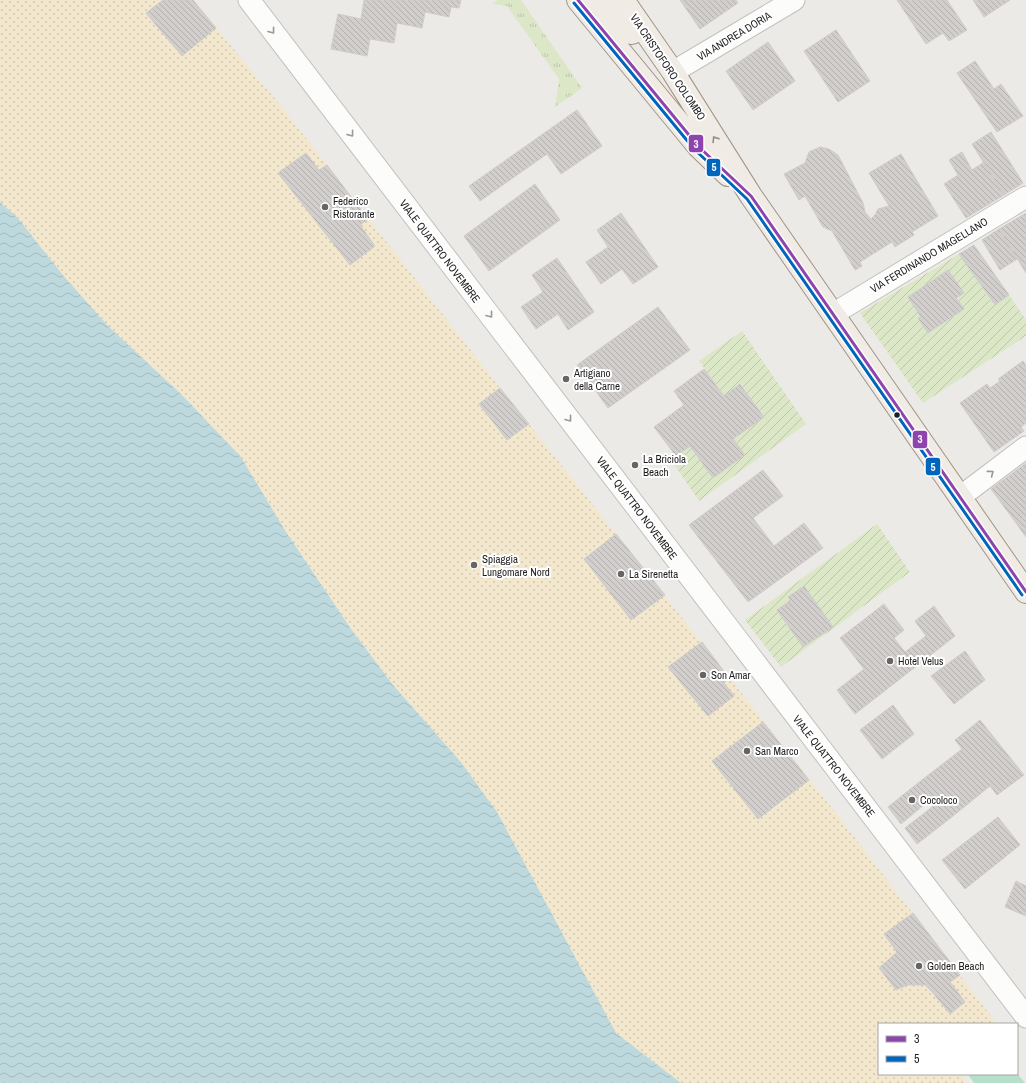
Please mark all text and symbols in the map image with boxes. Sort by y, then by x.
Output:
street label: VIA ANDREA DORIA [694,8,775,64]
street label: VIA CRISTOFORO COLOMBO [627,11,709,123]
one-way arrow [268,27,275,34]
one-way arrow [346,130,353,137]
line badge: 3 [688,134,704,153]
one-way arrow [712,136,720,143]
text: 3 [693,137,699,151]
line badge: 5 [706,158,721,177]
text: 5 [711,160,717,174]
place label: Federico Ristorante [333,194,375,221]
street label: VIALE QUATTRO NOVEMBRE [397,197,483,305]
marker: Federico Ristorante [320,202,330,212]
street label: VIA FERDINANDO MAGELLANO [868,214,990,296]
one-way arrow [485,311,492,318]
place label: Artigiano della Carne [573,366,620,393]
marker: Artigiano della Carne [561,374,571,384]
unlabelled marker [892,410,902,420]
one-way arrow [564,414,571,421]
line badge: 3 [912,430,928,449]
text: 3 [917,432,923,446]
place label: La Briciola Beach [643,452,686,479]
street label: VIALE QUATTRO NOVEMBRE [594,454,680,562]
line badge: 5 [925,457,941,476]
marker: La Briciola Beach [630,460,640,470]
text: 5 [930,460,936,474]
one-way arrow [986,471,993,478]
place label: Spiaggia Lungomare Nord [482,552,550,579]
marker: Spiaggia Lungomare Nord [469,560,479,570]
place label: La Sirenetta [629,567,678,581]
marker: La Sirenetta [616,569,626,579]
place label: Hotel Velus [898,654,944,668]
marker: Hotel Velus [885,656,895,666]
place label: Son Amar [711,668,751,682]
marker: Son Amar [698,670,708,680]
street label: VIALE QUATTRO NOVEMBRE [790,712,878,820]
place label: San Marco [755,744,799,758]
marker: San Marco [742,746,752,756]
place label: Cocoloco [920,793,958,807]
marker: Cocoloco [907,795,917,805]
place label: Golden Beach [927,959,984,973]
marker: Golden Beach [914,961,924,971]
legend [878,1023,1018,1075]
text: 3 [914,1031,919,1047]
text: 5 [914,1051,920,1067]

